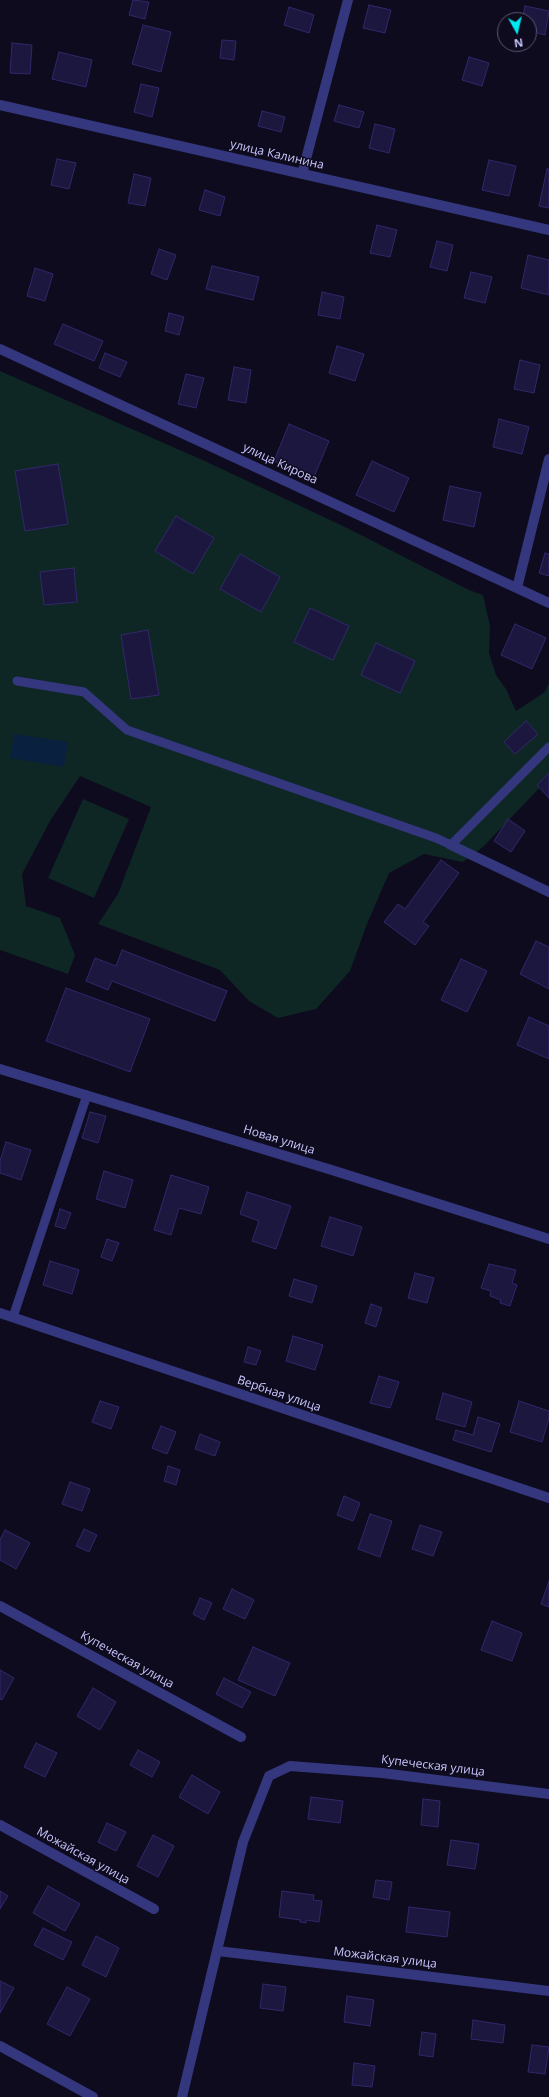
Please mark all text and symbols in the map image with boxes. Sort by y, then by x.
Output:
north arrow [497,12,537,52]
text: N [513,35,524,51]
street label: улица Калинина [229,137,325,173]
street label: улица Кирова [240,440,320,488]
street label: Новая улица [241,1122,317,1158]
street label: Вербная улица [235,1373,323,1415]
street label: Купеческая улица [78,1628,176,1692]
street label: Купеческая улица [380,1752,486,1780]
street label: Можайская улица [34,1824,132,1888]
street label: Можайская улица [332,1945,438,1971]

